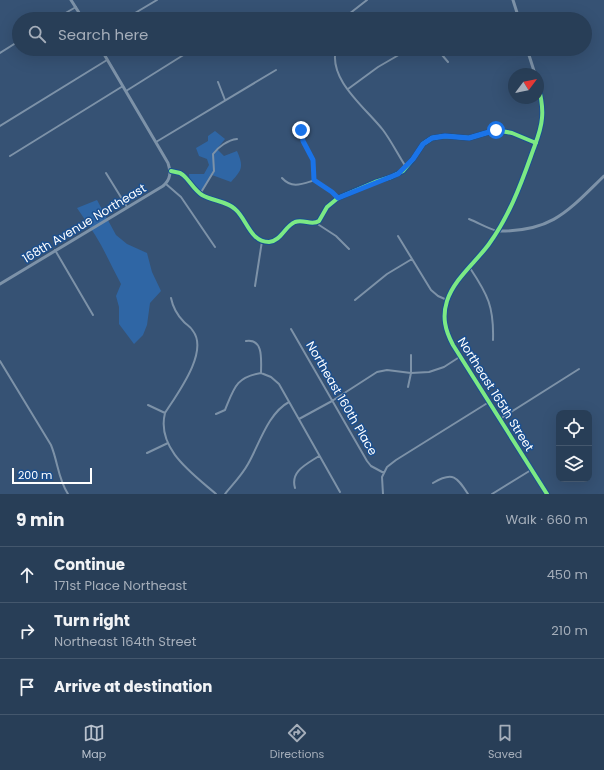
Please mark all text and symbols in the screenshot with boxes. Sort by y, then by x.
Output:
search box [12,12,592,56]
icon: search [26,23,48,45]
text: Search here [58,24,148,45]
north arrow [508,68,544,104]
route end [292,121,310,139]
route start [487,121,505,139]
street label: 168th Avenue Northeast [19,179,149,267]
street label: Northeast 165th Street [454,334,538,454]
street label: Northeast 160th Place [302,338,382,458]
map controls [556,410,592,482]
button: locate [556,410,592,446]
button: layers [556,446,592,482]
scale bar [12,466,92,485]
text: 200 m [18,467,52,483]
text: 9 min [16,508,65,532]
text: Walk · 660 m [505,510,588,529]
text: Continue [54,554,125,575]
icon: ahead [16,564,38,586]
text: 450 m [547,565,588,584]
text: 171st Place Northeast [54,576,187,595]
text: Turn right [54,610,130,631]
icon: right [16,620,38,642]
text: 210 m [551,621,588,640]
text: Northeast 164th Street [54,632,196,651]
icon: arrive [16,676,38,698]
text: Arrive at destination [54,676,212,697]
tab: Map [82,722,106,763]
tab: Directions [270,722,324,763]
tab: Saved [488,722,522,763]

